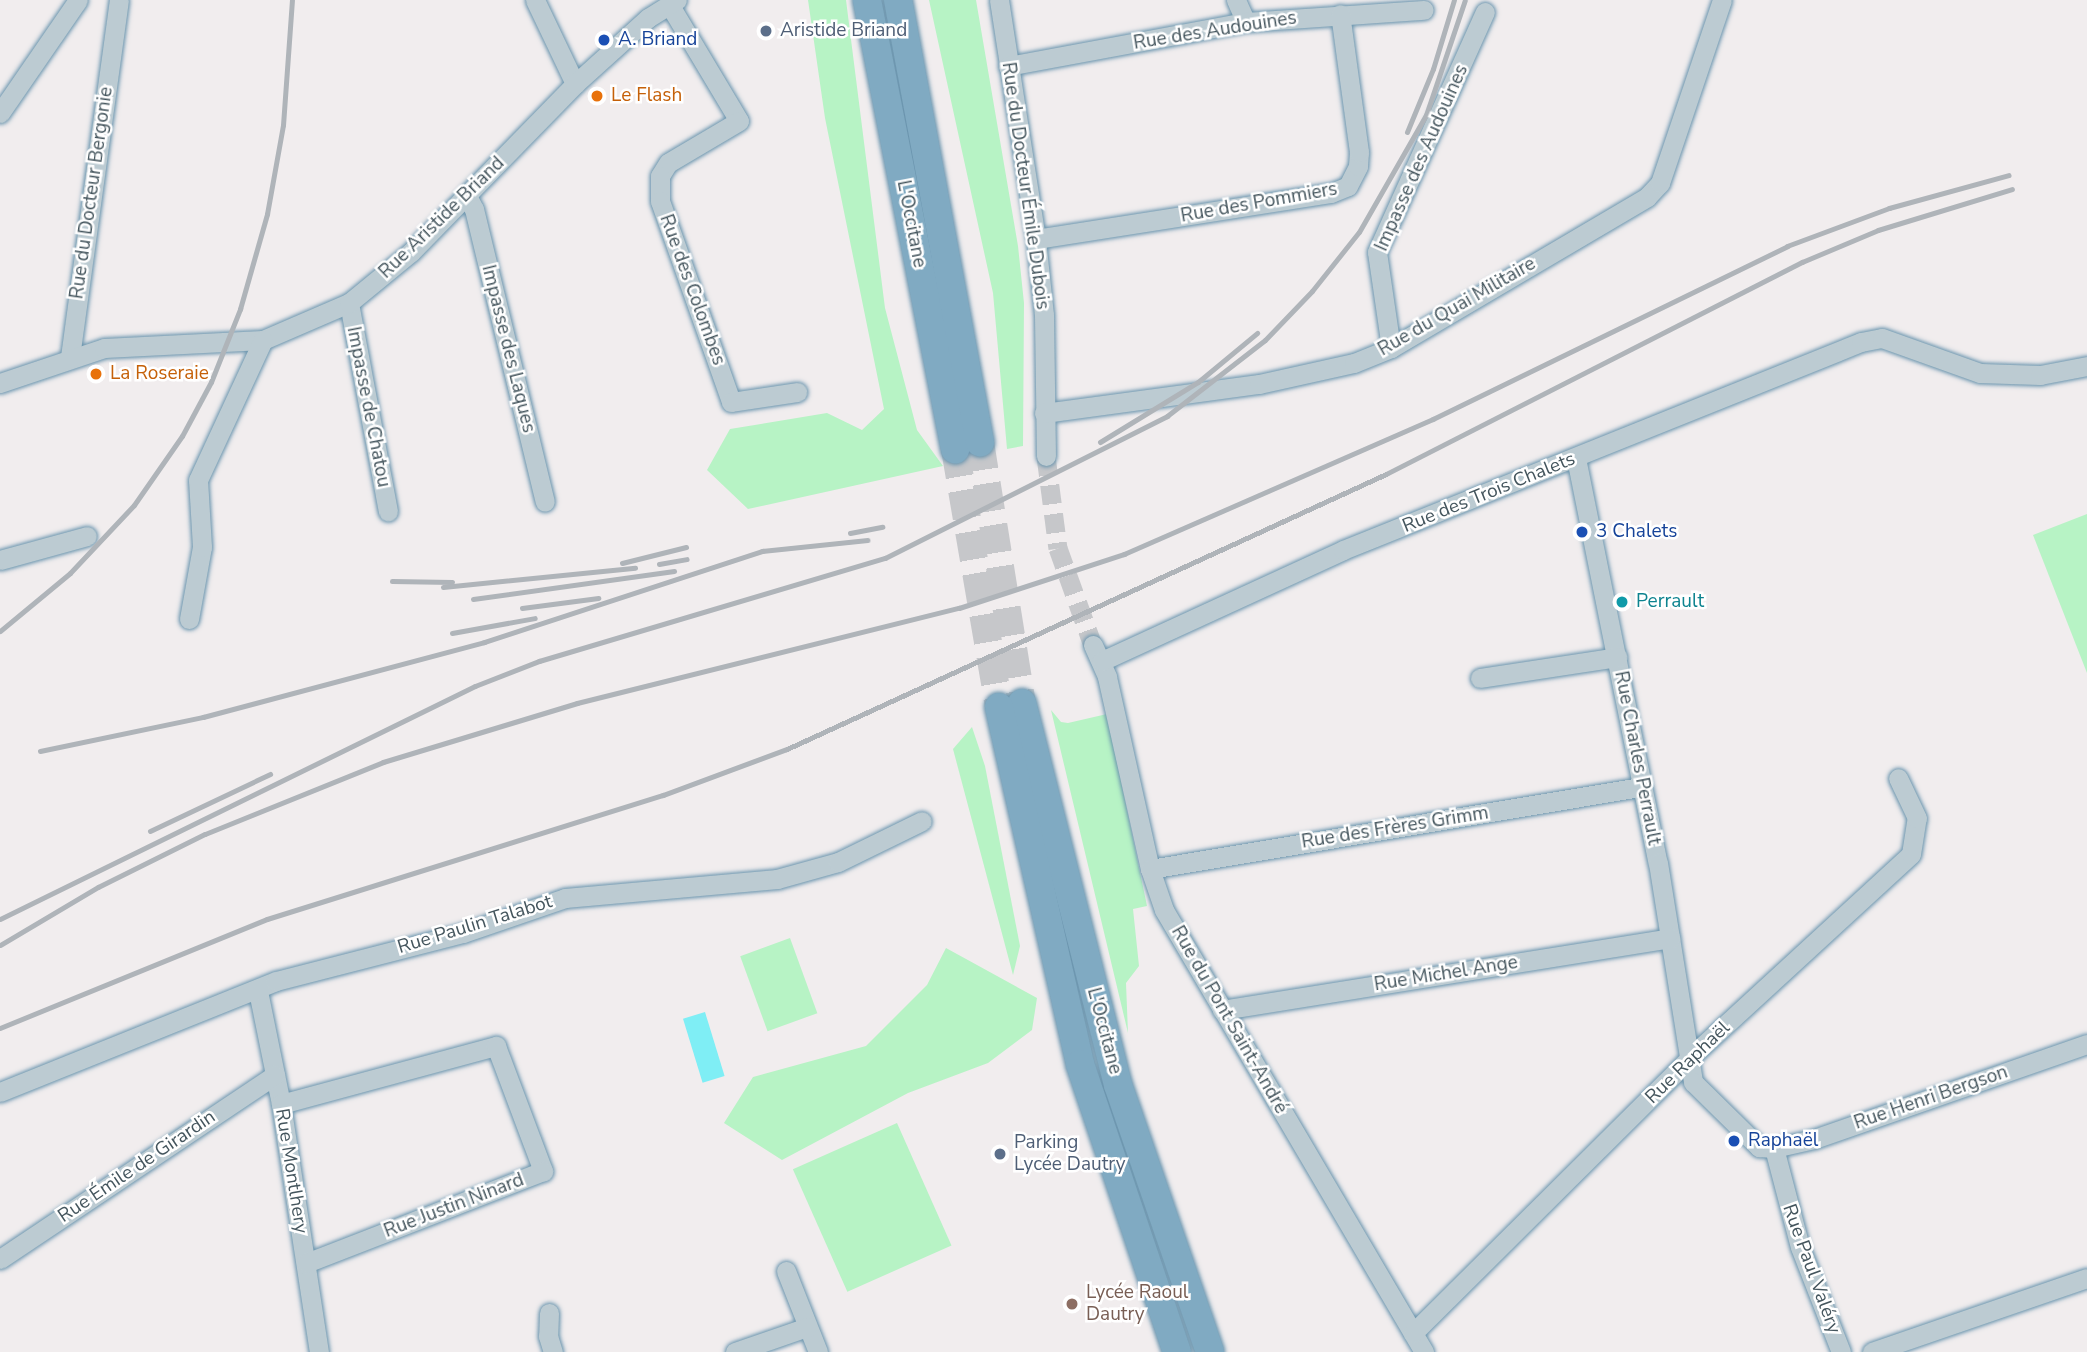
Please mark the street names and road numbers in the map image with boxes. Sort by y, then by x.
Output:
street label: Rue des Audouines [1132,7,1298,55]
street label: Rue du Docteur Émile Dubois [996,61,1054,311]
street label: Impasse des Audouines [1371,61,1473,255]
street label: Rue du Docteur Bergonie [66,85,118,301]
street label: Rue Aristide Briand [375,152,509,284]
street label: L'Occitane [891,178,931,270]
street label: Rue des Pommiers [1179,178,1339,228]
street label: Rue des Colombes [654,211,730,369]
street label: Rue du Quai Militaire [1374,253,1540,361]
street label: Impasse des Laques [476,263,540,435]
street label: Impasse de Chatou [341,325,395,489]
street label: Rue des Trois Chalets [1399,448,1579,538]
street label: Rue Charles Perrault [1609,669,1665,847]
street label: Rue des Frères Grimm [1300,802,1490,854]
street label: Rue Paulin Talabot [395,891,555,959]
street label: Rue du Pont Saint-André [1166,922,1292,1118]
street label: Rue Michel Ange [1373,951,1519,997]
street label: L'Occitane [1082,985,1126,1077]
street label: Rue Raphaël [1641,1017,1735,1109]
street label: Rue Henri Bergson [1851,1061,2011,1135]
street label: Rue Émile de Girardin [54,1106,220,1228]
street label: Rue Montlhery [270,1107,312,1235]
street label: Rue Justin Ninard [381,1169,527,1243]
street label: Rue Paul Valéry [1777,1201,1845,1337]

